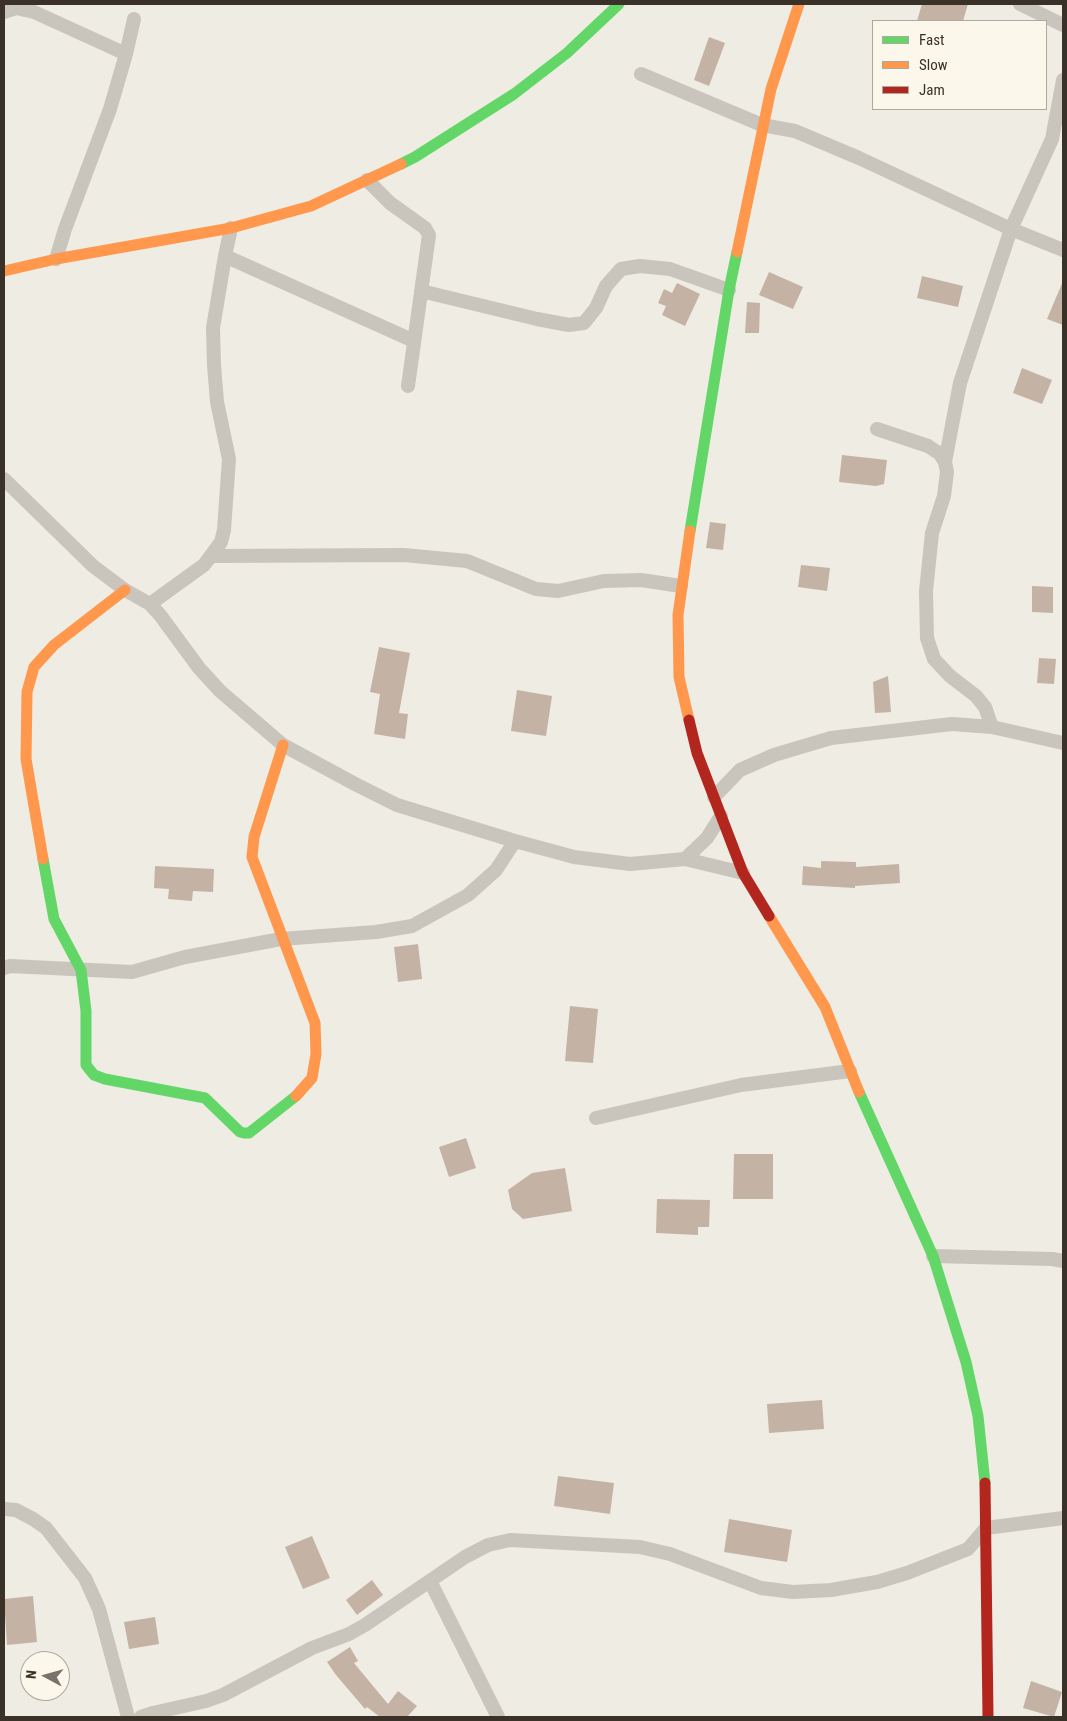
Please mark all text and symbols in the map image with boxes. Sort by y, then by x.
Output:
legend [872,20,1047,110]
text: Fast [919,31,944,49]
text: Slow [919,56,948,74]
text: Jam [919,81,945,99]
north arrow [20,1651,70,1701]
text: N [23,1669,39,1680]

